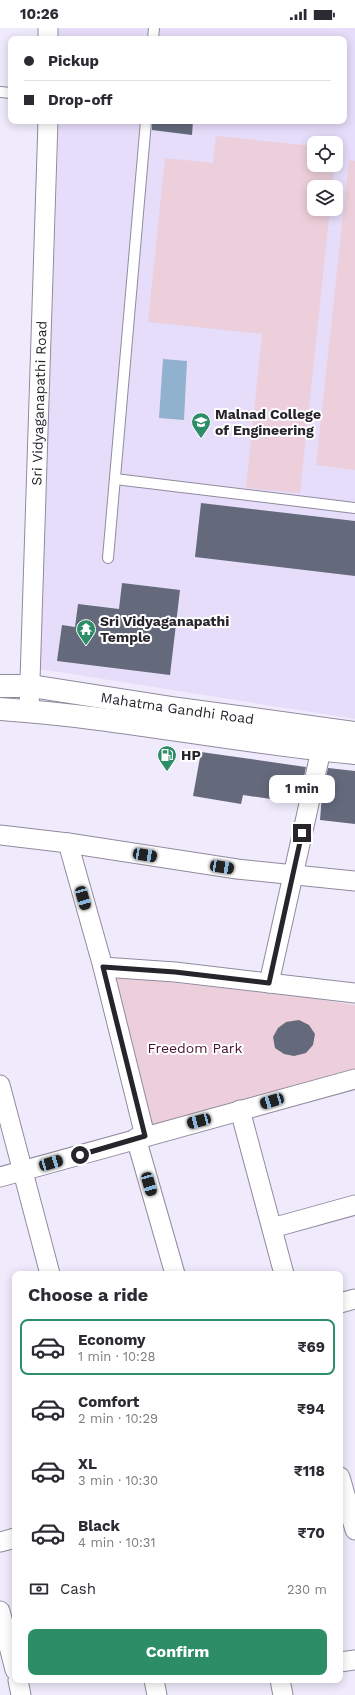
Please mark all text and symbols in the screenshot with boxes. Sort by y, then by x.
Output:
text: 10:26 [20,5,59,23]
text: Pickup [48,52,99,70]
text: Drop-off [48,91,113,109]
map controls [307,136,343,216]
button: locate [307,136,343,172]
button: layers [307,180,343,216]
street label: Sri Vidyaganapathi Road [28,320,50,486]
place label: Malnad College of Engineering [215,406,321,438]
school or university icon: Malnad College of Engineering [190,411,212,439]
place label: Sri Vidyaganapathi Temple [100,613,229,645]
temple icon: Sri Vidyaganapathi Temple [75,618,97,646]
street label: Mahatma Gandhi Road [100,689,255,727]
fuel station icon: HP [156,744,178,772]
place label: HP [181,747,201,763]
callout: 1 min [269,775,335,803]
text: 1 min [285,781,319,796]
route end [293,824,311,842]
car [132,847,158,863]
car [209,859,235,875]
car [74,885,92,911]
park label: Freedom Park [147,1040,243,1056]
car [259,1092,285,1110]
car [186,1112,212,1130]
route start [71,1146,89,1164]
car [38,1154,64,1172]
car [140,1171,158,1197]
text: Choose a ride [28,1284,148,1305]
icon: car [30,1329,66,1365]
text: Economy [78,1331,145,1349]
text: ₹69 [298,1338,325,1356]
text: 1 min · 10:28 [78,1349,156,1364]
icon: car [30,1391,66,1427]
text: Comfort [78,1393,139,1411]
text: ₹94 [297,1400,325,1418]
text: 2 min · 10:29 [78,1411,158,1426]
icon: car [30,1453,66,1489]
text: XL [78,1455,97,1473]
text: ₹118 [294,1462,325,1480]
text: 3 min · 10:30 [78,1473,158,1488]
icon: car [30,1515,66,1551]
text: Black [78,1517,120,1535]
text: ₹70 [298,1524,325,1542]
text: 4 min · 10:31 [78,1535,155,1550]
icon: cash [28,1578,50,1600]
text: Cash [60,1580,96,1598]
text: 230 m [287,1582,327,1597]
button: Confirm [28,1629,327,1675]

